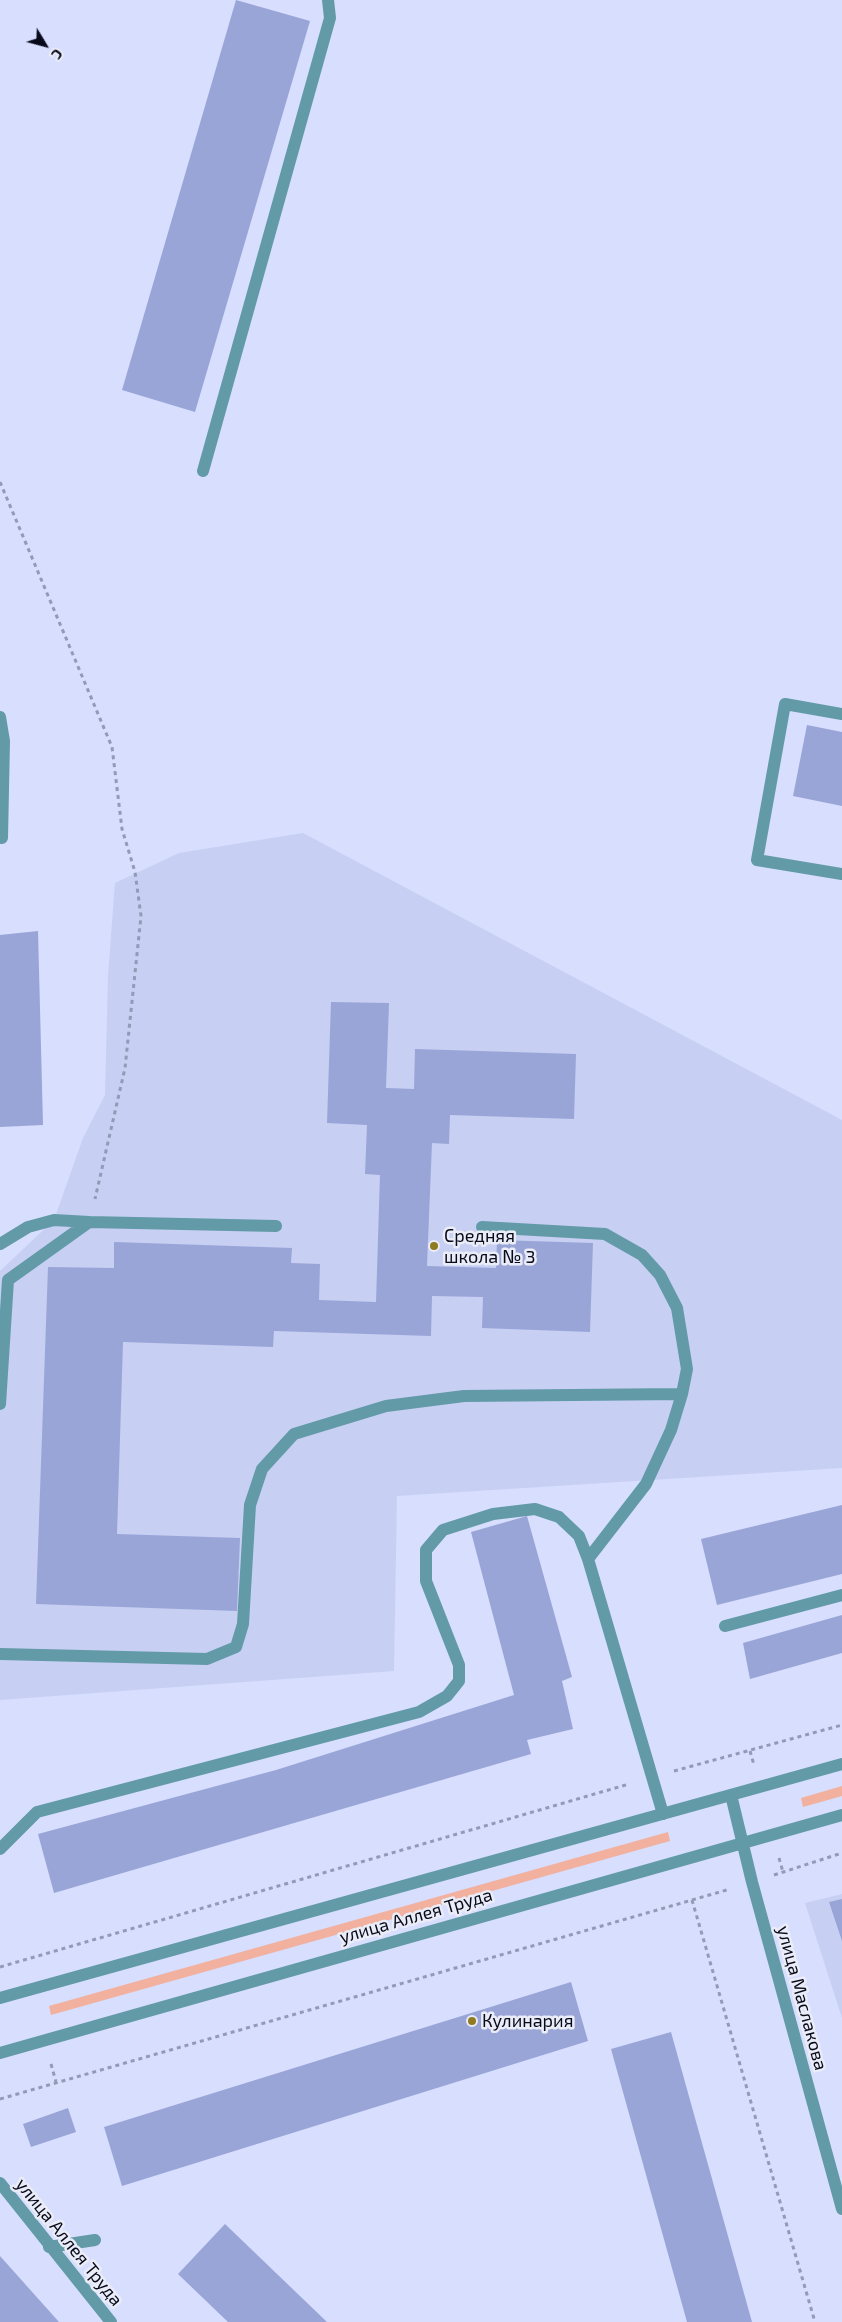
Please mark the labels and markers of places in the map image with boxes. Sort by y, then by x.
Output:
place label: Средняя школа № 3 [444,1225,536,1268]
marker: Средняя школа № 3 [428,1240,440,1252]
place label: Кулинария [482,2010,573,2032]
marker: Кулинария [466,2015,478,2027]

